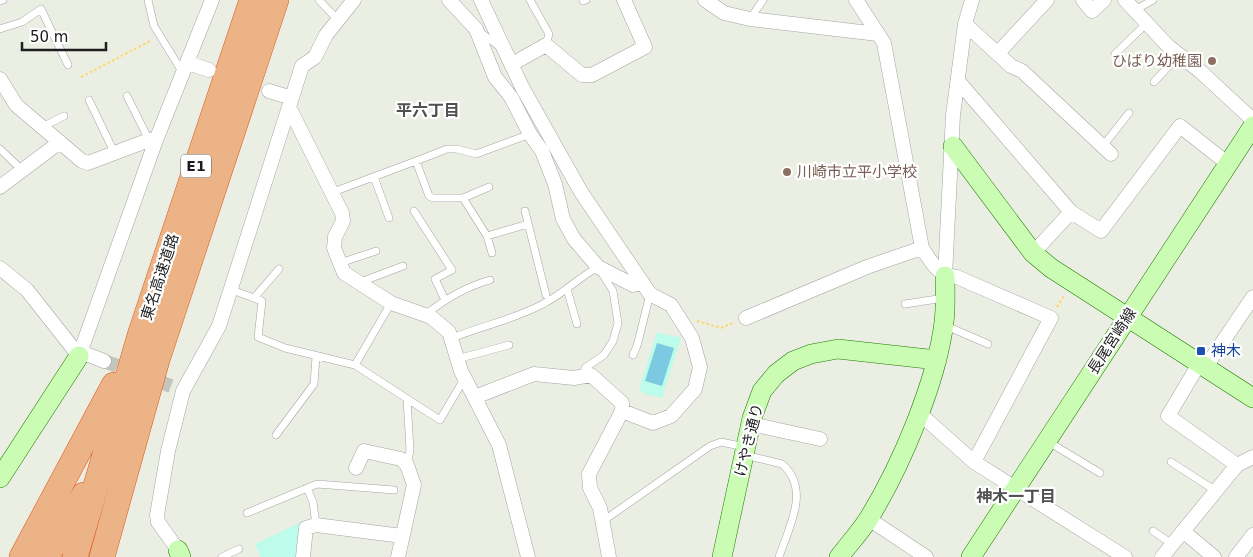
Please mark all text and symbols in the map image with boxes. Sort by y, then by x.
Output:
scale bar [22,20,106,52]
text: 50 m [30,28,68,46]
place label: ひばり幼稚園 [1112,52,1202,70]
marker: ひばり幼稚園 [1206,55,1218,67]
district label: 平六丁目 [396,101,460,120]
road number: E1 [181,154,211,178]
place label: 川崎市立平小学校 [797,163,917,181]
marker: 川崎市立平小学校 [781,166,793,178]
street label: 東名高速道路 [138,231,182,323]
street label: 長尾宮崎線 [1084,305,1140,377]
place label: 神木 [1211,342,1241,360]
marker: 神木 [1195,345,1207,357]
street label: けやき通り [731,401,767,479]
district label: 神木一丁目 [976,487,1056,506]

